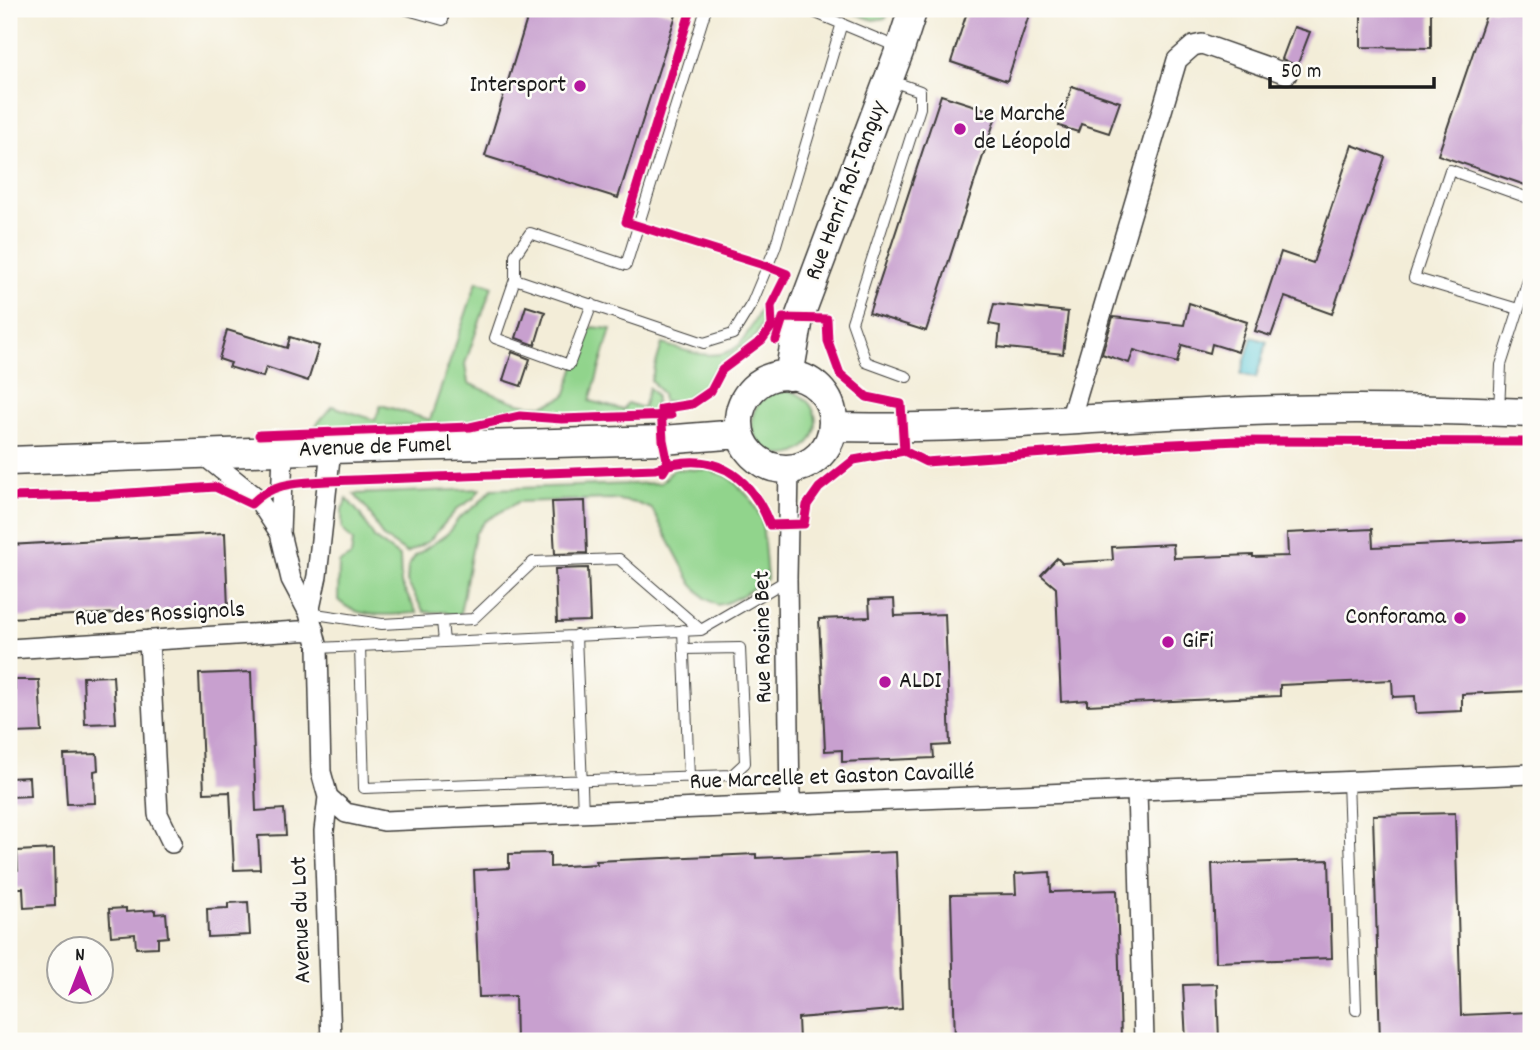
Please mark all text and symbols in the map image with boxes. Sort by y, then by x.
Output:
scale bar [1270,46,1435,90]
text: 50 m [1281,58,1321,88]
place label: Intersport [470,69,566,103]
marker: Intersport [572,78,588,94]
street label: Rue Henri Rol-Tanguy [797,95,897,286]
place label: Le Marché de Léopold [974,98,1071,160]
marker: Le Marché de Léopold [952,121,968,137]
street label: Avenue de Fumel [298,428,452,468]
street label: Rue Rosine Bet [746,570,782,704]
street label: Rue des Rossignols [74,594,246,636]
place label: Conforama [1345,601,1447,635]
marker: Conforama [1452,610,1468,626]
place label: GiFi [1182,625,1214,659]
marker: GiFi [1160,634,1176,650]
place label: ALDI [899,665,942,699]
marker: ALDI [877,674,893,690]
street label: Rue Marcelle et Gaston Cavaillé [689,756,975,800]
street label: Avenue du Lot [283,855,321,984]
north arrow [46,934,116,1004]
text: N [75,943,85,970]

